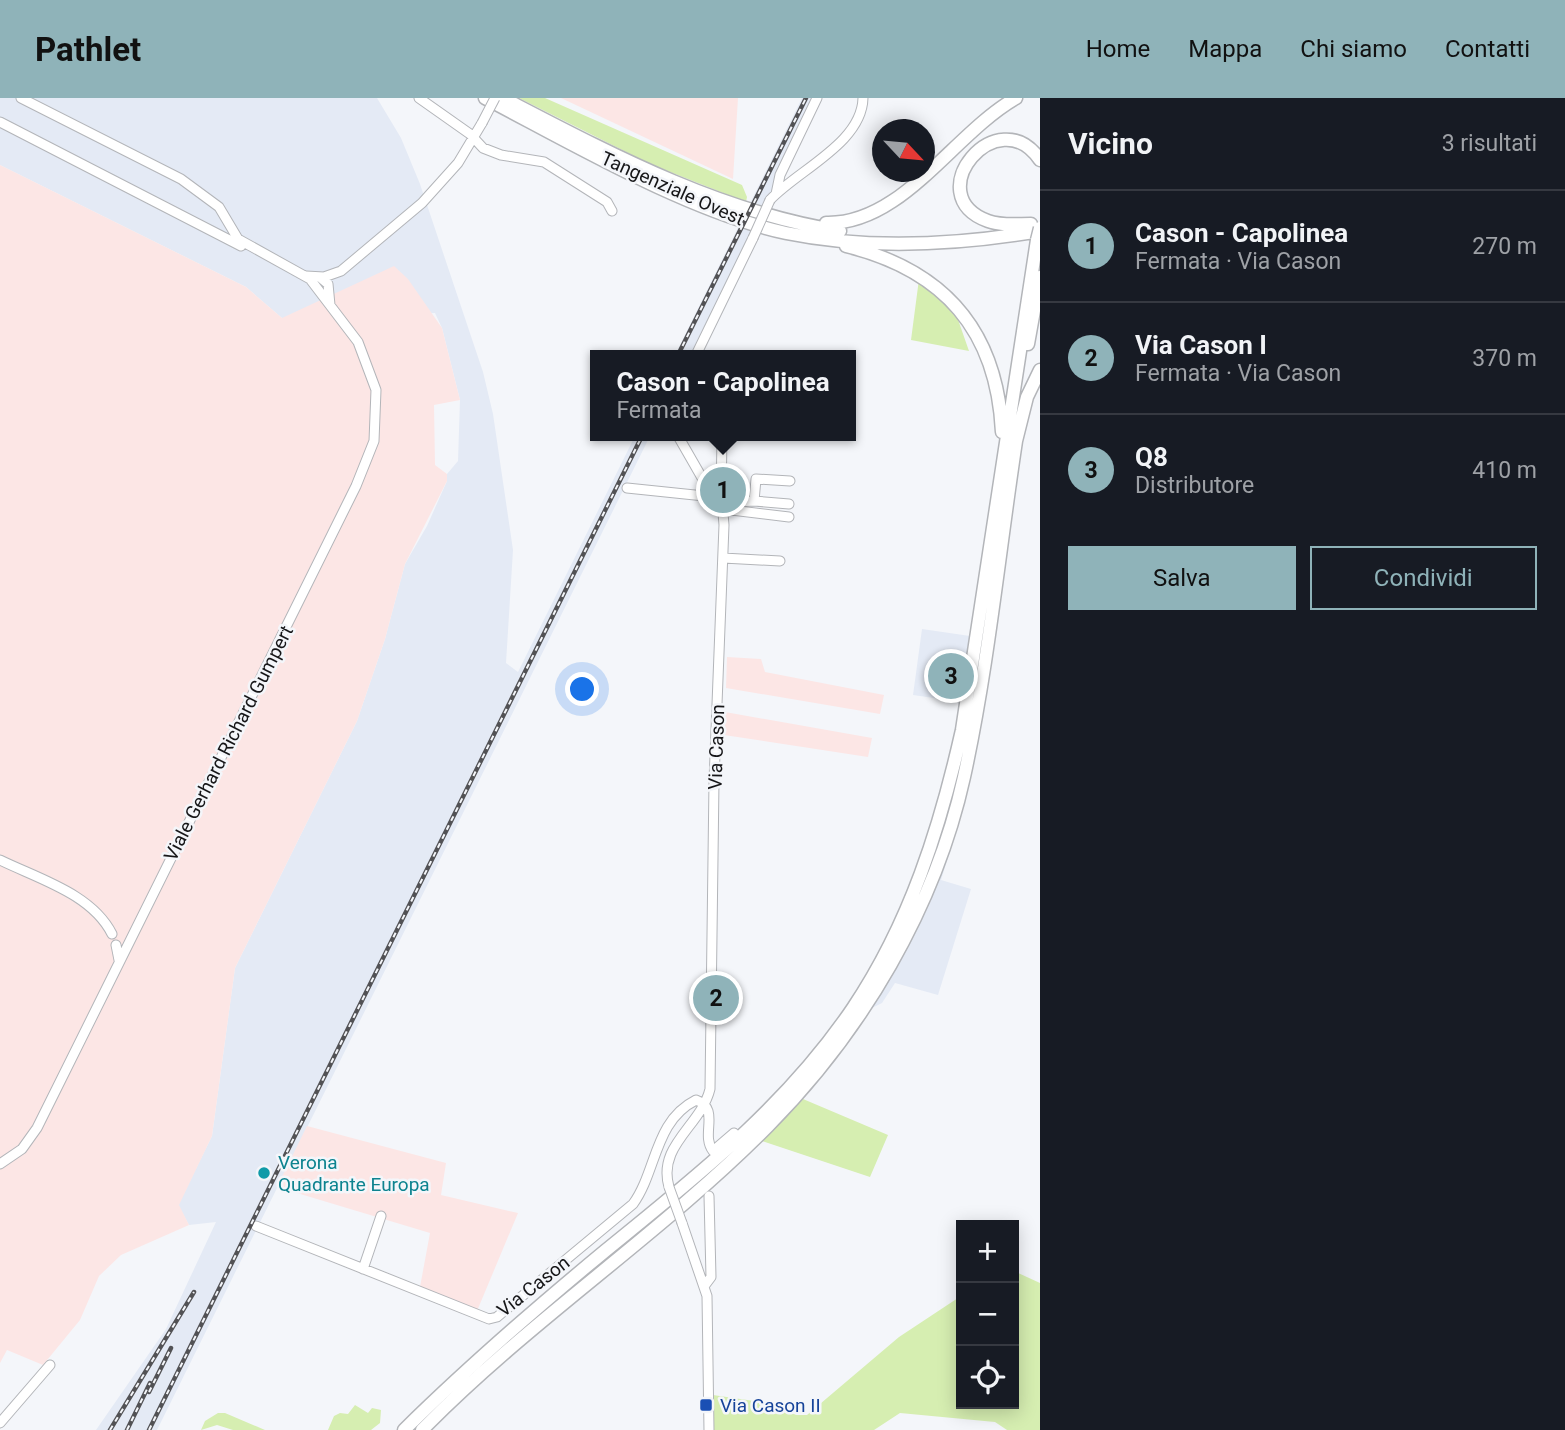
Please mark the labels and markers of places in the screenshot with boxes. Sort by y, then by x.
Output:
pin: 1 [700,464,746,516]
pin: 3 [928,650,974,702]
pin: 2 [693,972,739,1024]
place label: Verona Quadrante Europa [278,1151,430,1196]
marker: Verona Quadrante Europa [256,1165,272,1181]
place label: Via Cason II [720,1394,821,1417]
marker: Via Cason II [698,1397,714,1413]

